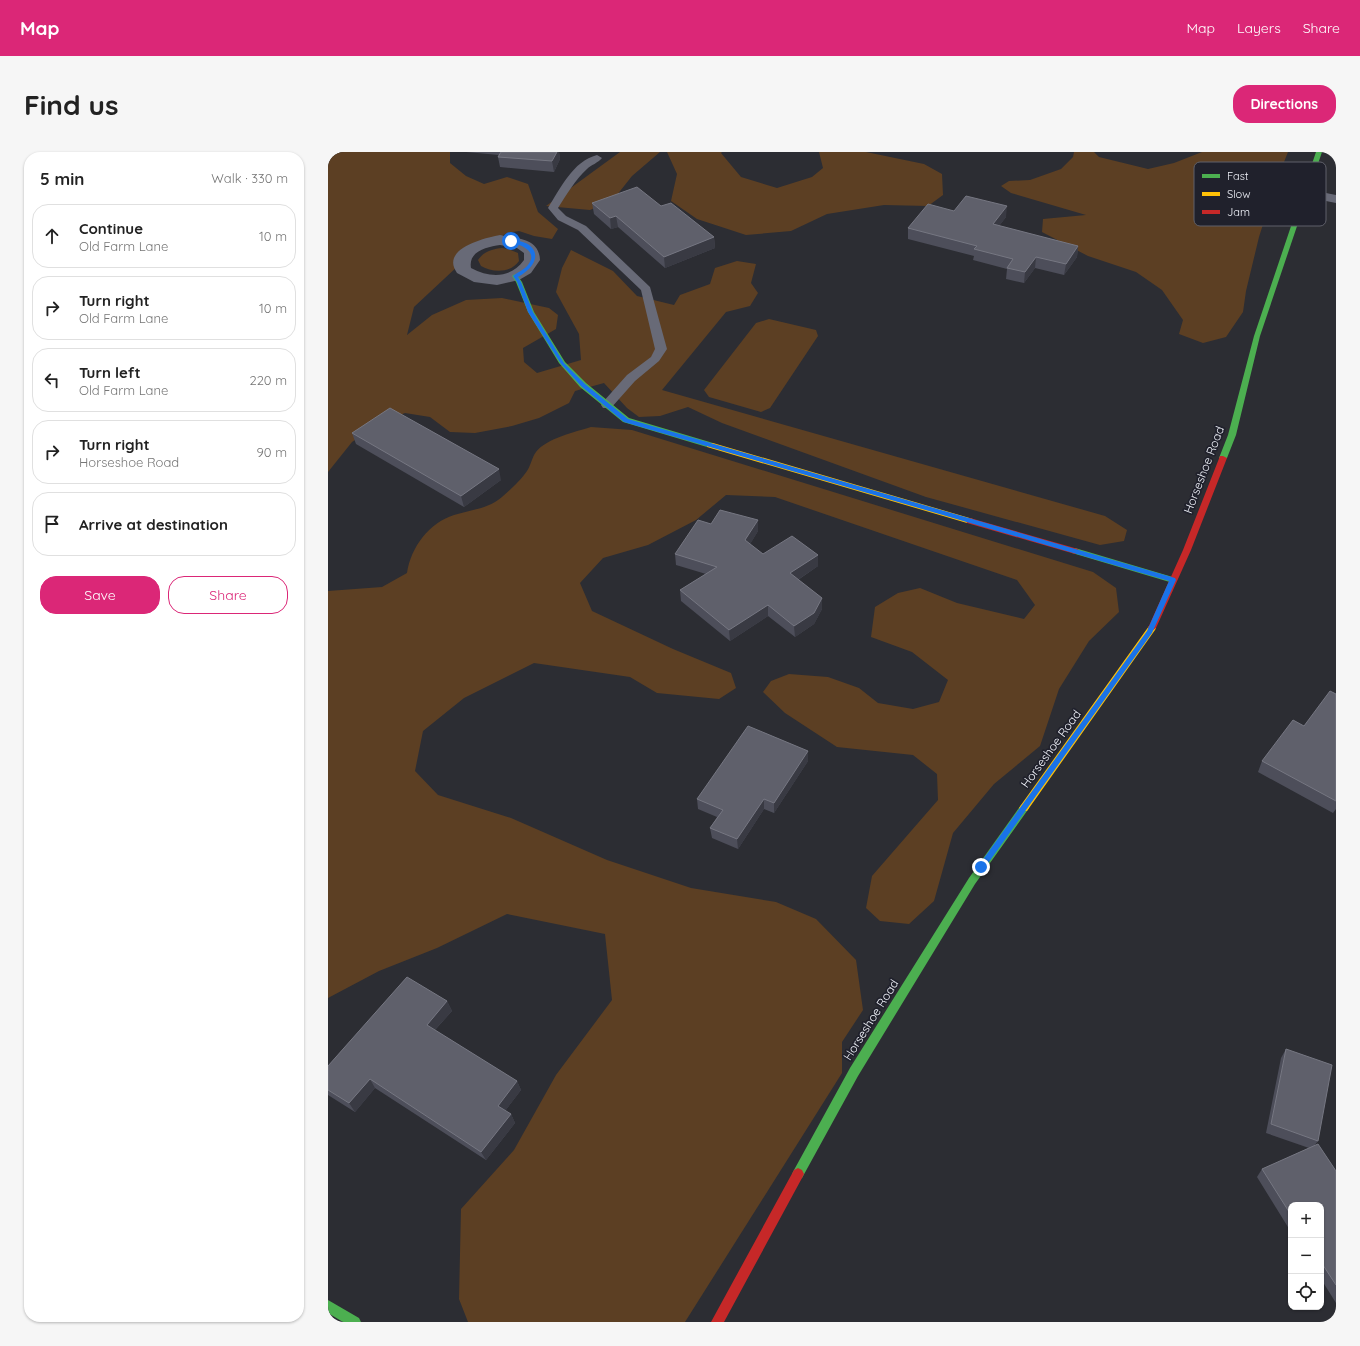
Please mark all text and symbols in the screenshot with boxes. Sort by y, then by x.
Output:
text: Map [20,16,59,40]
text: Map [1186,19,1215,37]
text: Layers [1237,19,1281,37]
text: Share [1303,19,1340,37]
button: Directions [1233,85,1336,123]
text: Find us [24,87,118,122]
legend [1194,162,1326,226]
text: 5 min [40,168,84,189]
text: Fast [1227,169,1249,183]
text: Walk · 330 m [211,170,288,186]
text: Slow [1227,187,1251,201]
text: Jam [1227,205,1250,219]
text: Continue [79,219,143,238]
icon: ahead [41,225,63,247]
text: 10 m [259,228,287,244]
route start [502,232,520,250]
text: Old Farm Lane [79,238,168,254]
text: Turn right [79,291,150,310]
icon: right [41,297,63,319]
text: 10 m [259,300,287,316]
text: Old Farm Lane [79,310,168,326]
text: Turn left [79,363,141,382]
icon: left [41,369,63,391]
text: 220 m [249,372,287,388]
text: Old Farm Lane [79,382,168,398]
street label: Horseshoe Road [1180,424,1227,516]
text: Turn right [79,435,150,454]
icon: right [41,441,63,463]
text: 90 m [257,444,287,460]
text: Horseshoe Road [79,454,179,470]
icon: arrive [41,513,63,535]
text: Arrive at destination [79,515,228,534]
button: Save [40,576,160,614]
button: Share [168,576,288,614]
street label: Horseshoe Road [1017,707,1084,791]
route end [972,858,990,876]
street label: Horseshoe Road [840,977,901,1063]
map controls [1288,1202,1324,1310]
button: + [1288,1202,1324,1238]
button: − [1288,1238,1324,1274]
button: locate [1288,1274,1324,1310]

